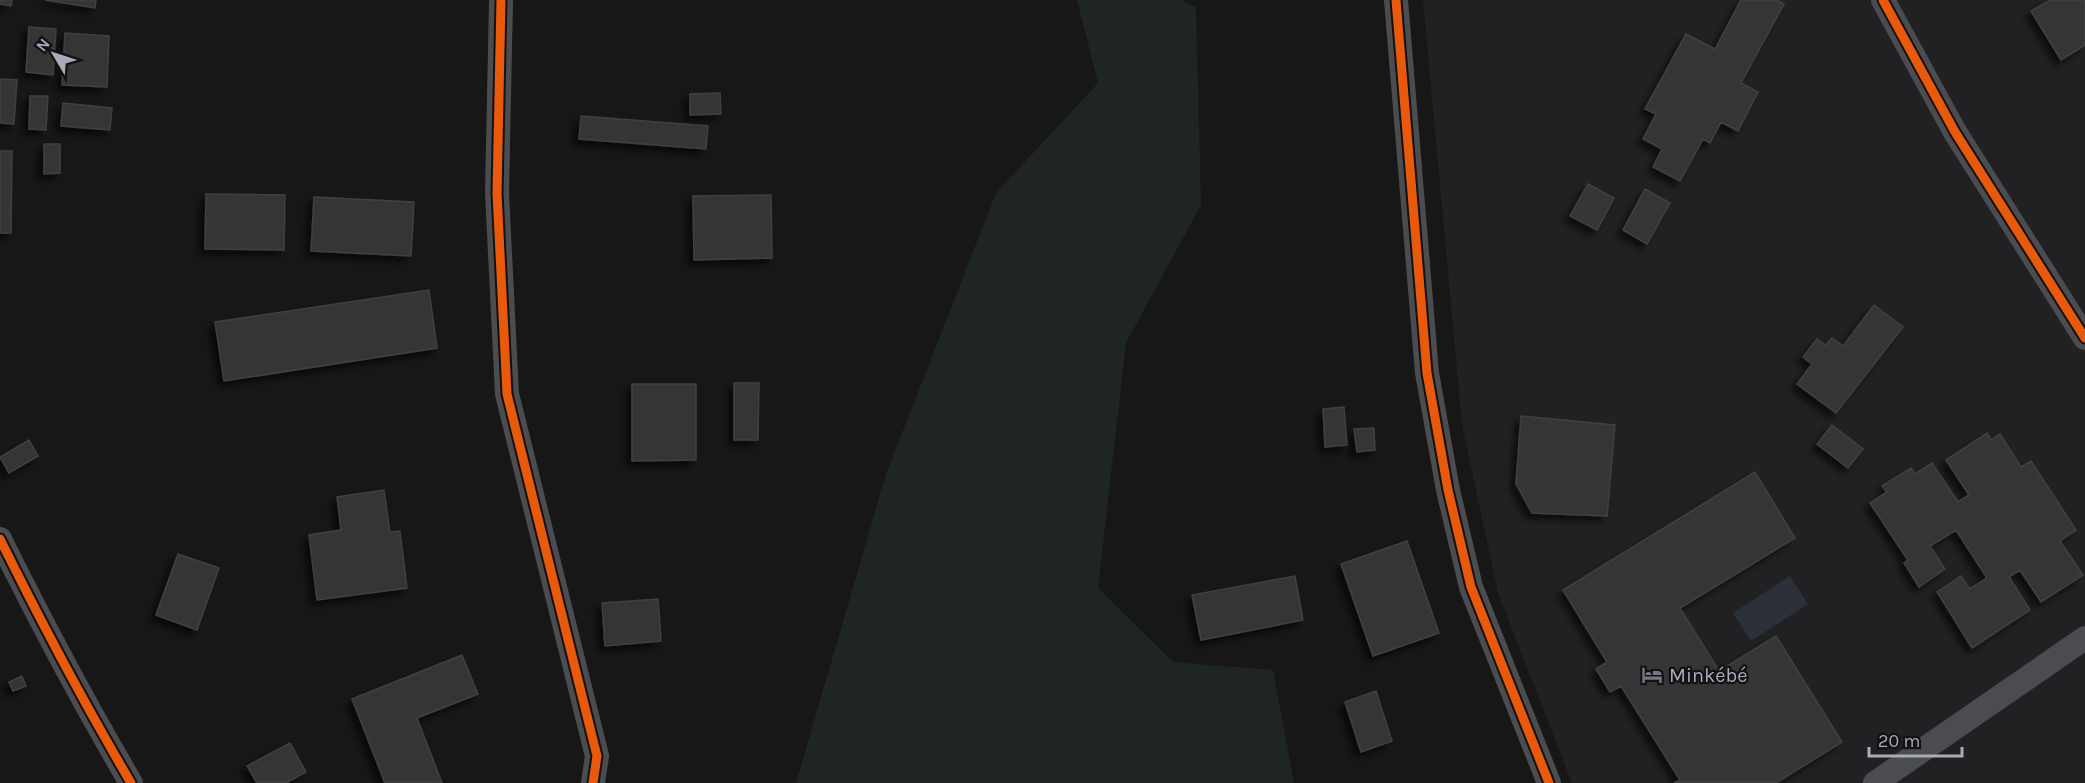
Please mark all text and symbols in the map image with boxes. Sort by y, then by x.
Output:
north arrow [24,24,84,84]
text: N [32,34,54,55]
hotel icon: Minkébé [1640,663,1664,687]
place label: Minkébé [1669,664,1748,687]
scale bar [1869,720,1962,758]
text: 20 m [1878,730,1920,752]

